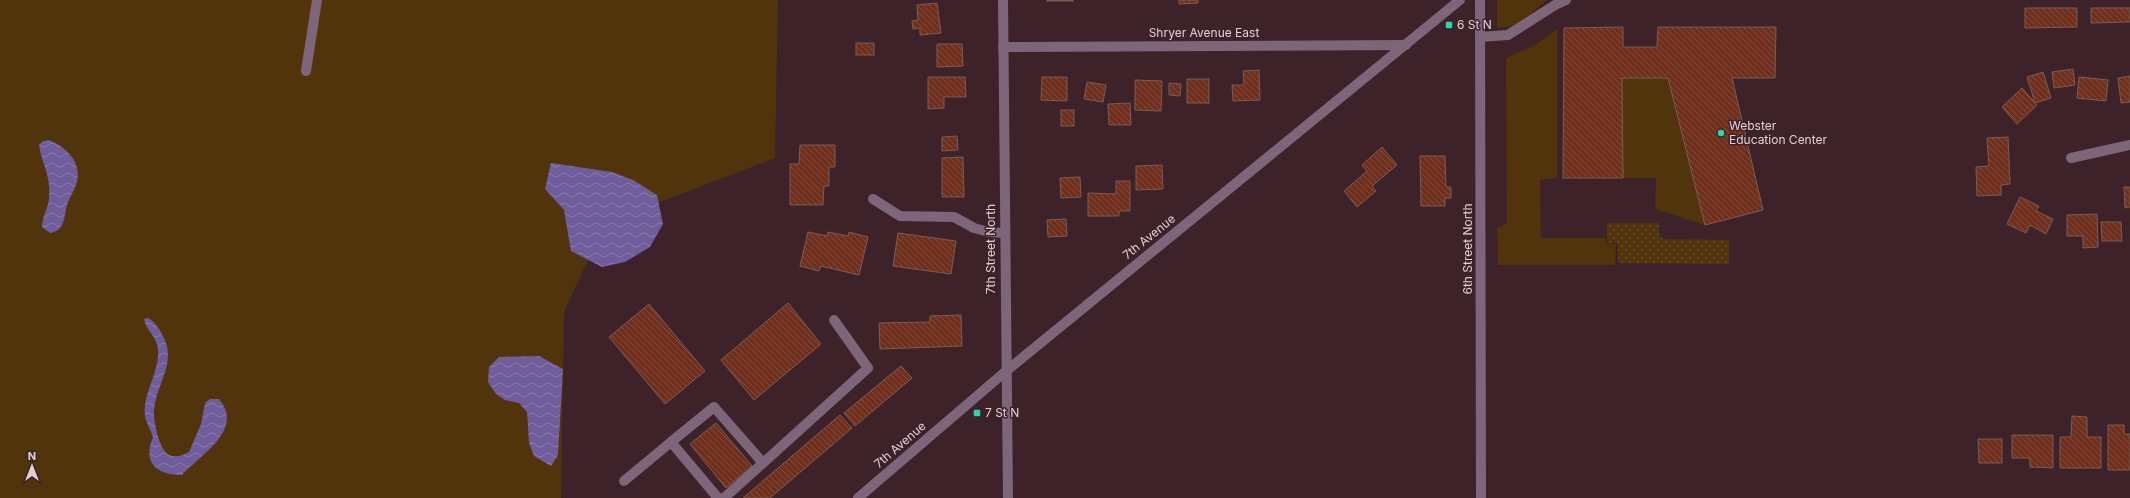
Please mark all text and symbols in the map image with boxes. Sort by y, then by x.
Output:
place label: 6 St N [1457,17,1492,32]
marker: 6 St N [1444,20,1454,30]
street label: Shryer Avenue East [1149,25,1259,40]
place label: Webster Education Center [1729,118,1828,147]
marker: Webster Education Center [1716,128,1726,138]
street label: 6th Street North [1460,203,1475,295]
street label: 7th Street North [983,204,998,294]
street label: 7th Avenue [1119,211,1178,262]
place label: 7 St N [985,405,1019,420]
marker: 7 St N [972,408,982,418]
street label: 7th Avenue [871,418,928,471]
north arrow [12,446,52,486]
text: N [28,449,36,463]

